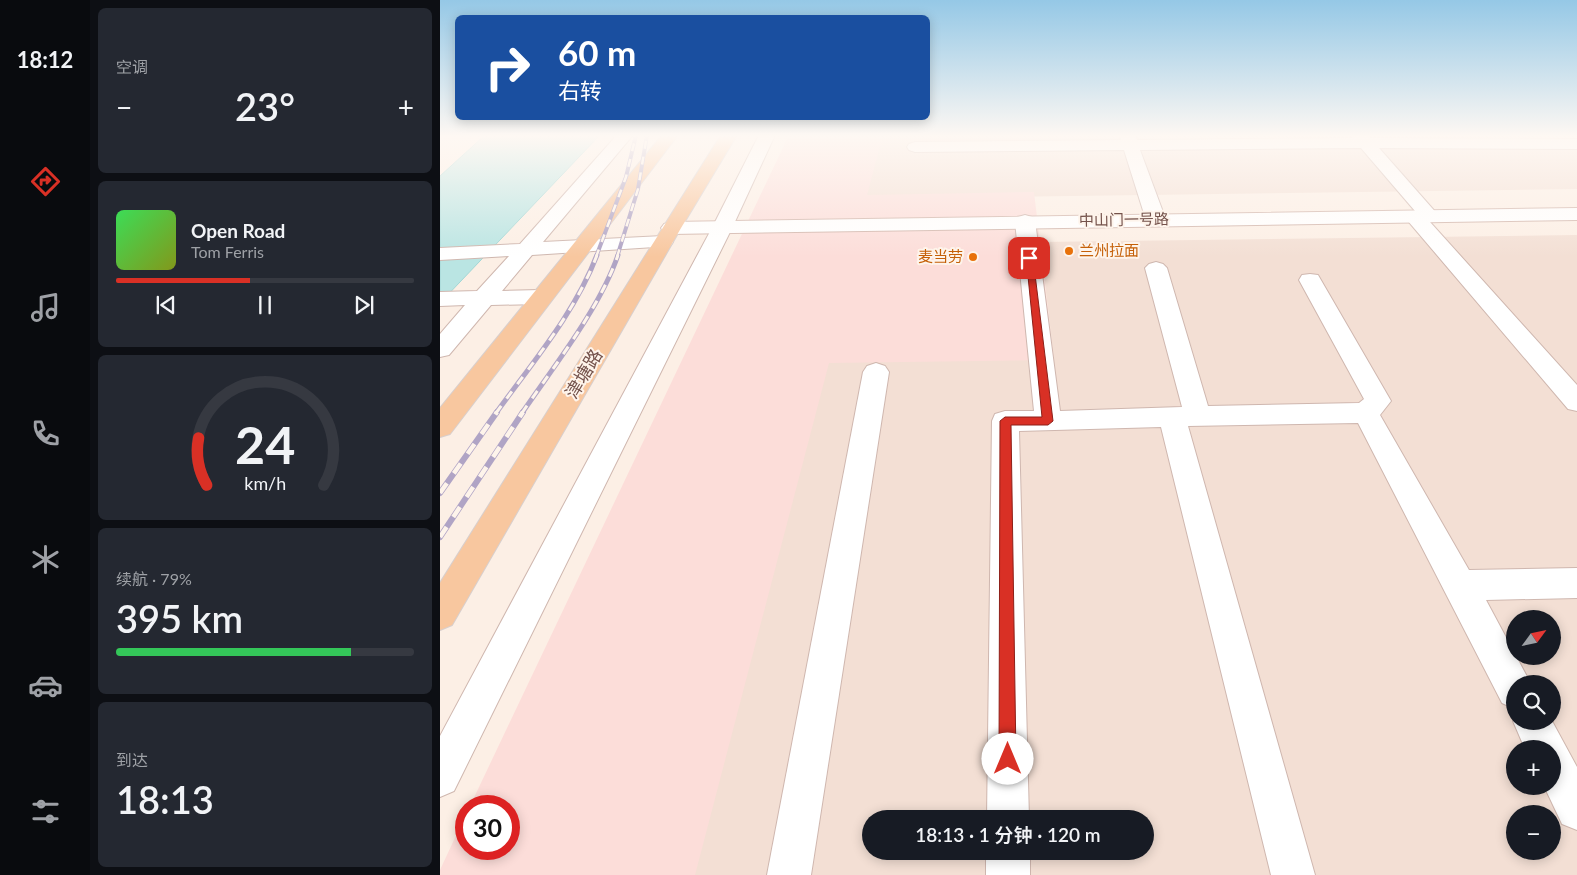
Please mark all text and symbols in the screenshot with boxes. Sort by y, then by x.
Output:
text: 60 m [558,31,636,73]
icon: right [475,35,540,100]
text: 18:12 [17,46,73,73]
text: 空调 [116,57,148,76]
text: 右转 [558,77,602,104]
text: 23° [235,83,295,129]
text: − [116,90,132,124]
text: + [398,90,414,124]
icon: directions [28,164,63,199]
street label: 中山门一号路 [1079,209,1169,229]
text: Open Road [191,219,285,242]
pin [1008,237,1050,279]
place label: 兰州拉面 [1079,241,1139,259]
text: Tom Ferris [191,242,264,261]
icon: arrive [1015,244,1043,272]
marker: 兰州拉面 [1063,245,1075,257]
place label: 麦当劳 [918,247,963,265]
marker: 麦当劳 [967,251,979,263]
icon: music [28,290,63,325]
icon: previous [152,291,180,319]
icon: pause [251,291,279,319]
icon: next [350,291,378,319]
street label: 津塘路 [560,345,606,402]
text: 24 [235,413,295,475]
icon: phone [28,416,63,451]
text: km/h [244,472,286,494]
icon: climate [28,542,63,577]
text: 续航 · 79% [116,569,192,588]
text: 395 km [116,595,243,641]
north arrow [1506,610,1561,665]
map controls [1506,610,1561,860]
icon: car [28,668,63,703]
button: search [1506,675,1561,730]
position arrow [981,732,1033,784]
button: + [1506,740,1561,795]
text: 到达 [116,750,148,769]
text: 18:13 [116,776,214,822]
icon: filters [28,794,63,829]
speed limit sign: 30 [455,795,520,860]
button: − [1506,805,1561,860]
text: 18:13 · 1 分钟 · 120 m [915,823,1101,846]

